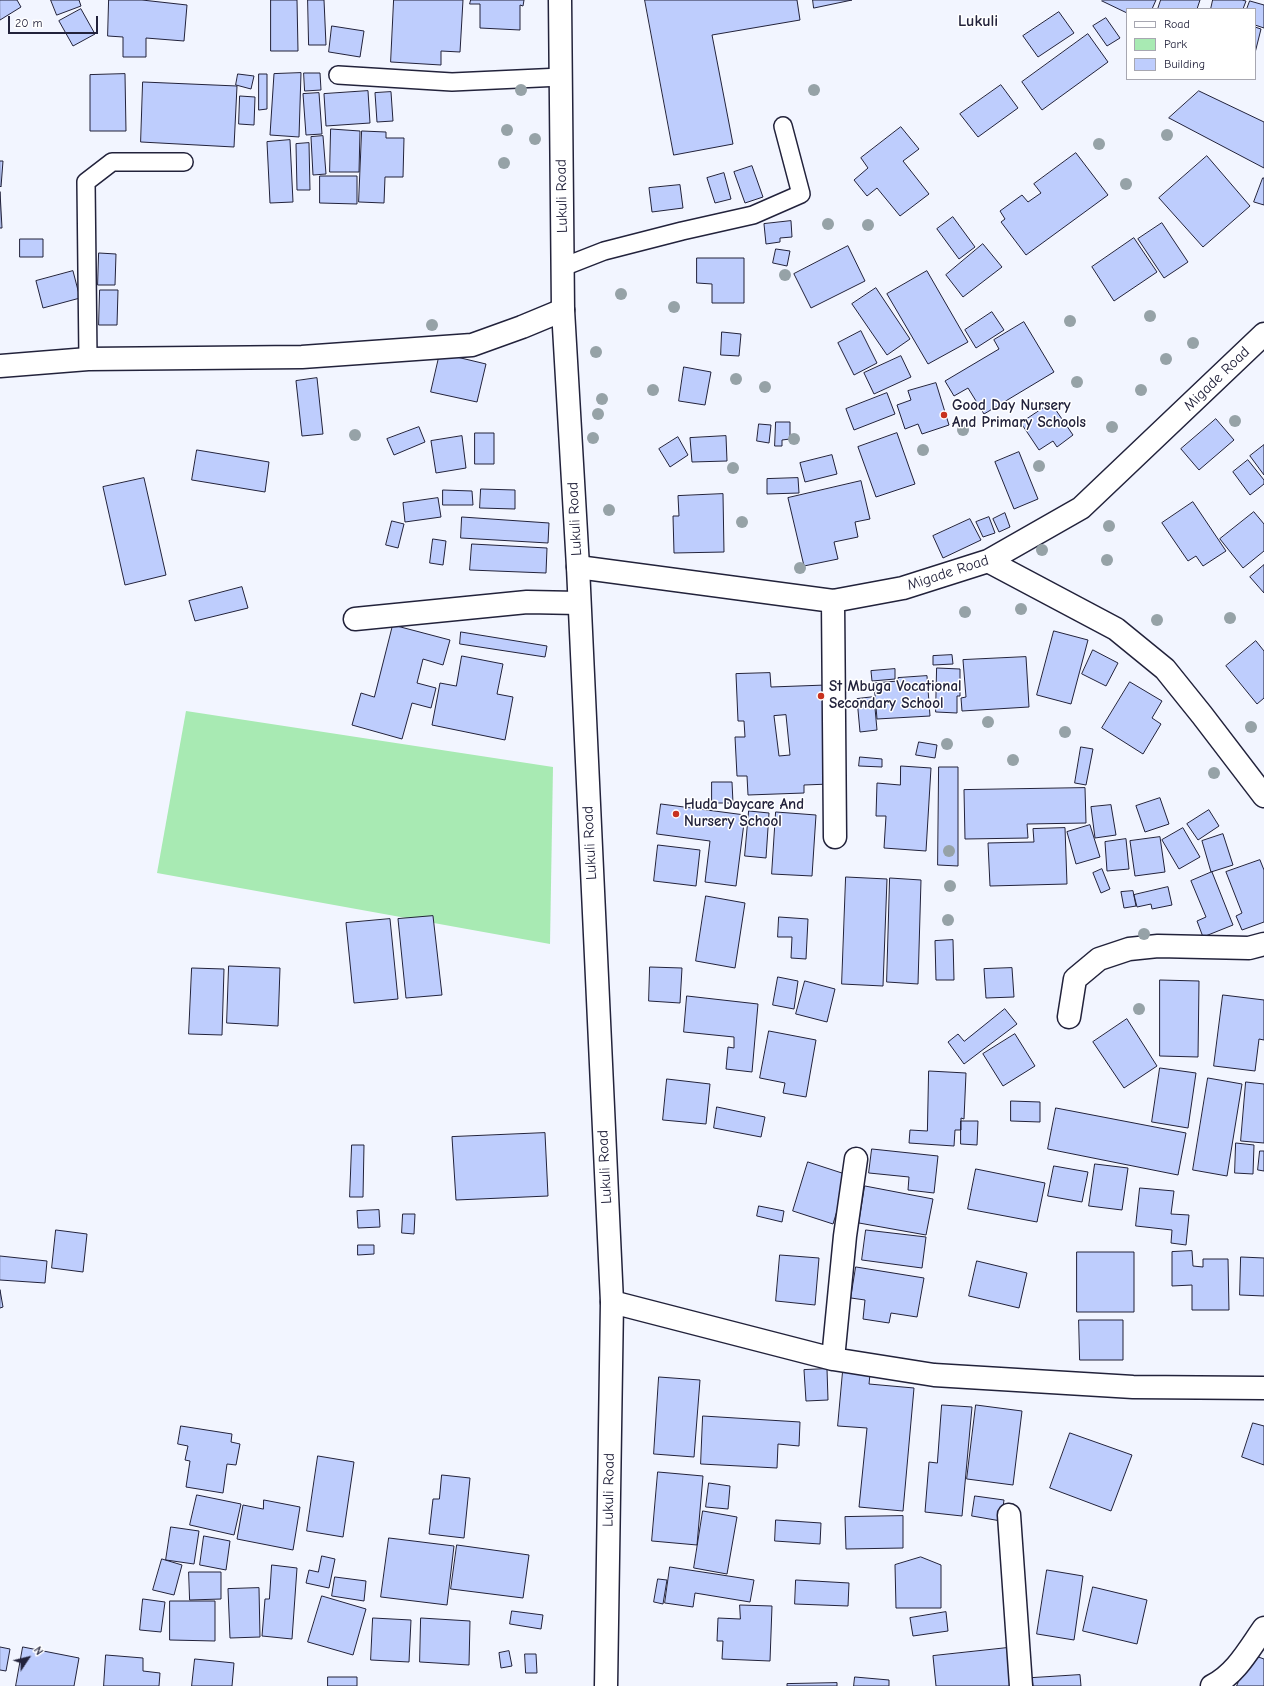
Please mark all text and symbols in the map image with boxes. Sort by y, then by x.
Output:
scale bar [10,8,100,34]
legend [1126,8,1256,80]
district label: Lukuli [958,11,998,31]
text: 20 m [15,16,43,30]
text: Road [1164,17,1190,31]
text: Park [1164,37,1187,51]
text: Building [1164,57,1205,71]
street label: Lukuli Road [552,159,572,233]
street label: Migade Road [1180,343,1254,415]
place label: Good Day Nursery And Primary Schools [952,397,1086,432]
marker: Good Day Nursery And Primary Schools [939,410,949,420]
street label: Lukuli Road [564,482,586,556]
street label: Migade Road [905,551,991,595]
place label: St Mbuga Vocational Secondary School [829,678,962,713]
marker: St Mbuga Vocational Secondary School [816,691,826,701]
place label: Huda Daycare And Nursery School [684,796,804,831]
street label: Lukuli Road [579,806,601,880]
marker: Huda Daycare And Nursery School [671,809,681,819]
street label: Lukuli Road [594,1130,616,1204]
street label: Lukuli Road [599,1453,619,1527]
north arrow [8,1638,48,1678]
text: N [31,1644,46,1658]

